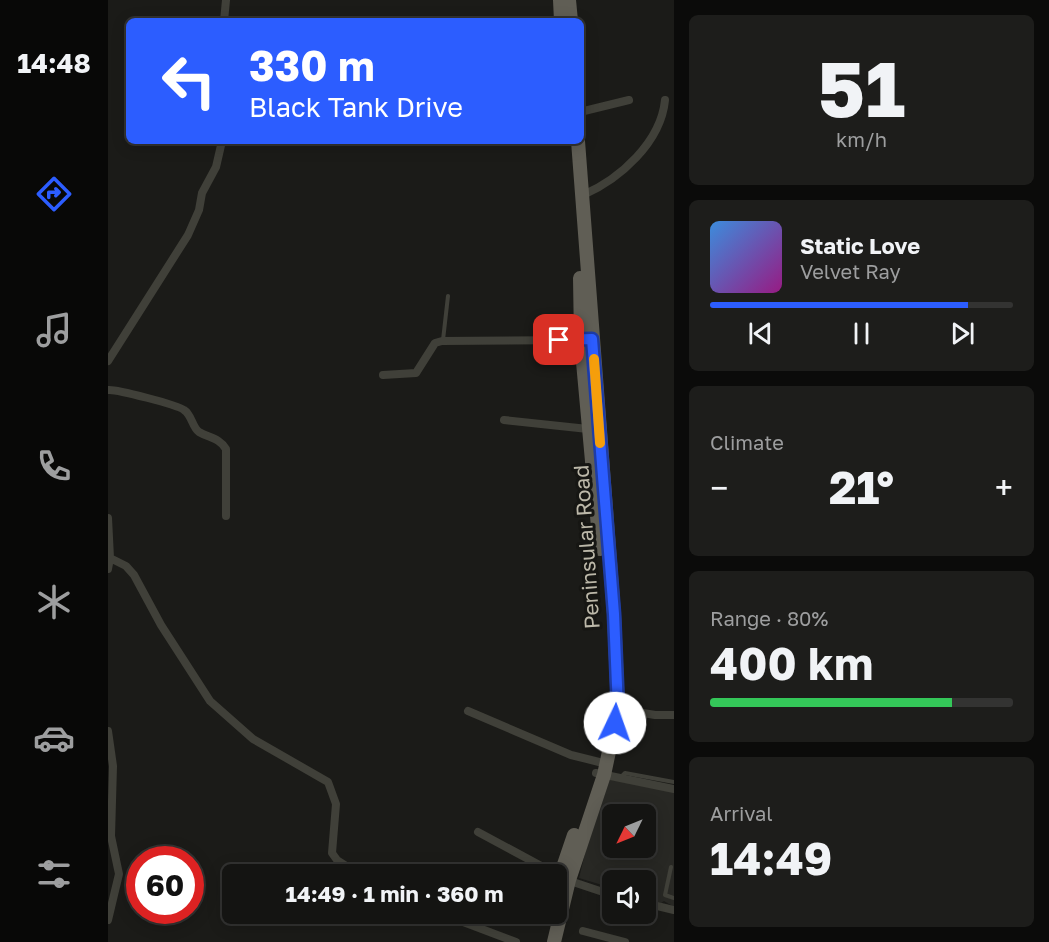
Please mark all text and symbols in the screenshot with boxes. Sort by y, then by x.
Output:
text: 330 m [249,40,375,90]
text: 51 [818,41,905,134]
icon: left [150,42,228,120]
text: 14:48 [17,47,91,79]
text: Black Tank Drive [249,91,463,123]
text: km/h [836,127,887,151]
icon: directions [33,173,75,215]
text: Static Love [800,232,920,259]
text: Velvet Ray [800,259,901,283]
icon: music [33,309,75,351]
pin [533,314,584,365]
icon: previous [744,317,777,350]
icon: pause [845,317,878,350]
icon: next [946,317,979,350]
icon: arrive [542,323,575,356]
text: Climate [710,430,784,454]
icon: phone [33,445,75,487]
text: 21° [829,460,894,514]
street label: Peninsular Road [567,464,605,630]
text: − [710,468,728,507]
text: + [995,468,1013,507]
icon: climate [33,581,75,623]
text: Range · 80% [710,606,828,630]
text: 400 km [710,636,873,690]
position arrow [583,691,647,755]
icon: car [33,717,75,759]
text: Arrival [710,801,773,825]
north arrow [602,804,656,858]
map controls [602,804,656,924]
text: 14:49 [710,831,832,885]
speed limit sign: 60 [126,846,204,924]
icon: filters [33,853,75,895]
button: sound [602,870,656,924]
text: 14:49 · 1 min · 360 m [286,880,503,907]

